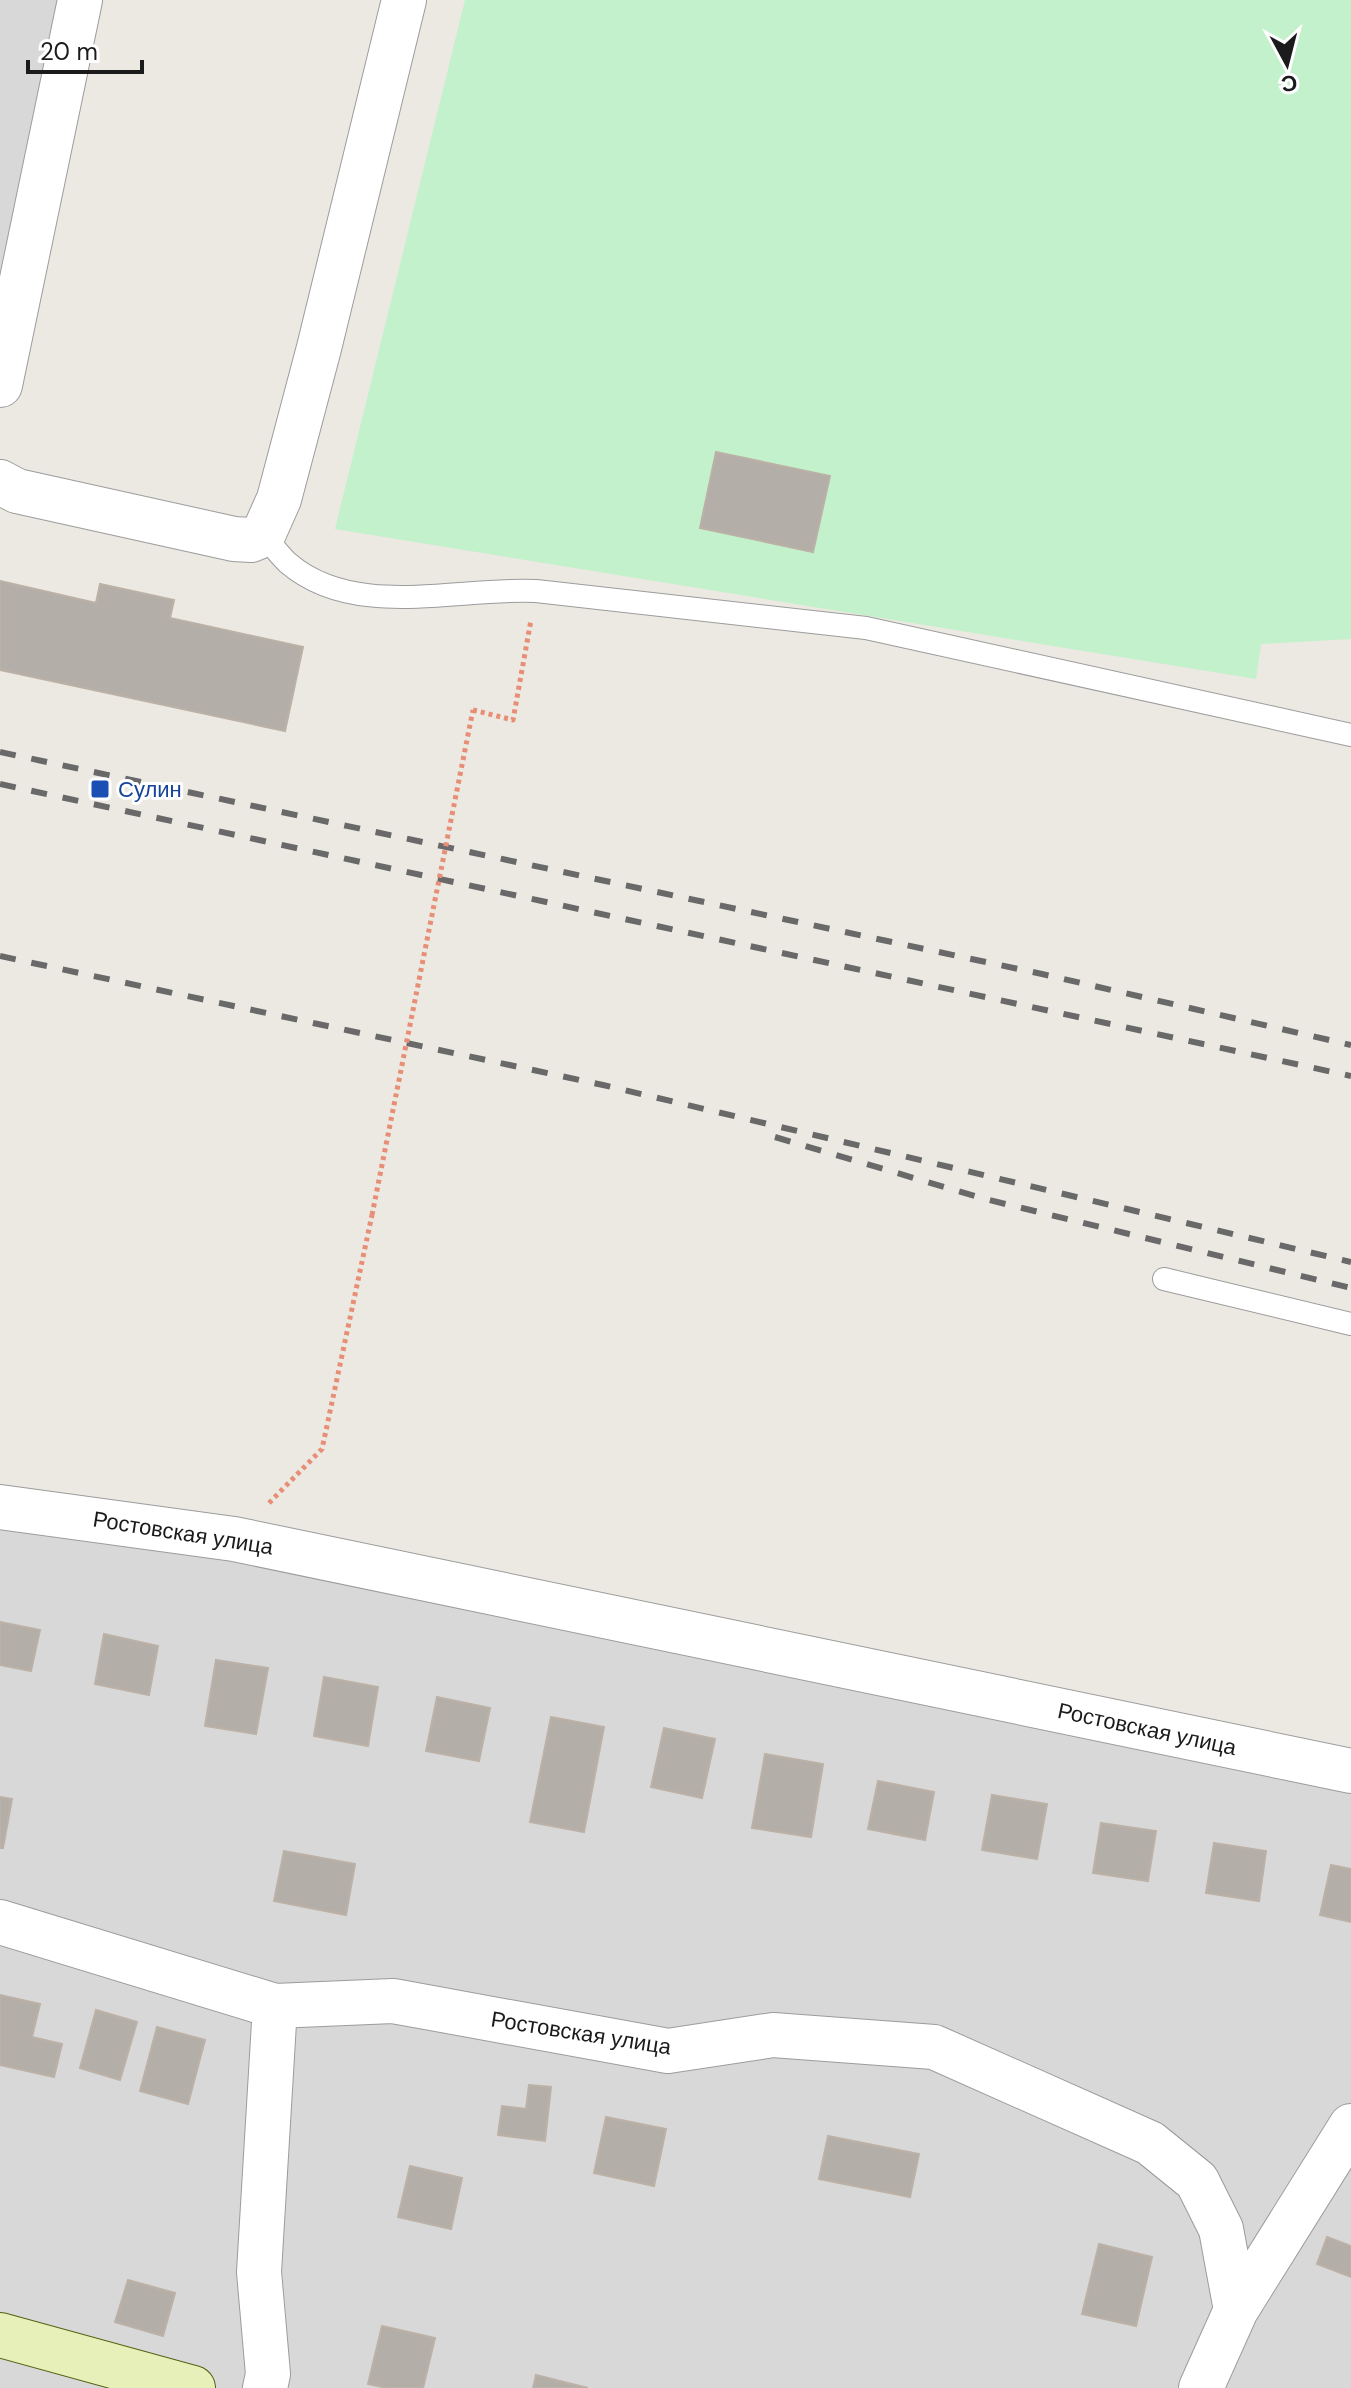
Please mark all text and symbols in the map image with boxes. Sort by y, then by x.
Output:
scale bar [28,24,142,74]
north arrow [1247,24,1327,104]
text: 20 m [40,36,98,67]
text: С [1280,68,1299,99]
place label: Сулин [118,775,182,804]
marker: Сулин [89,778,111,800]
street label: Ростовская улица [91,1504,276,1562]
street label: Ростовская улица [1055,1696,1240,1762]
street label: Ростовская улица [489,2004,674,2062]

